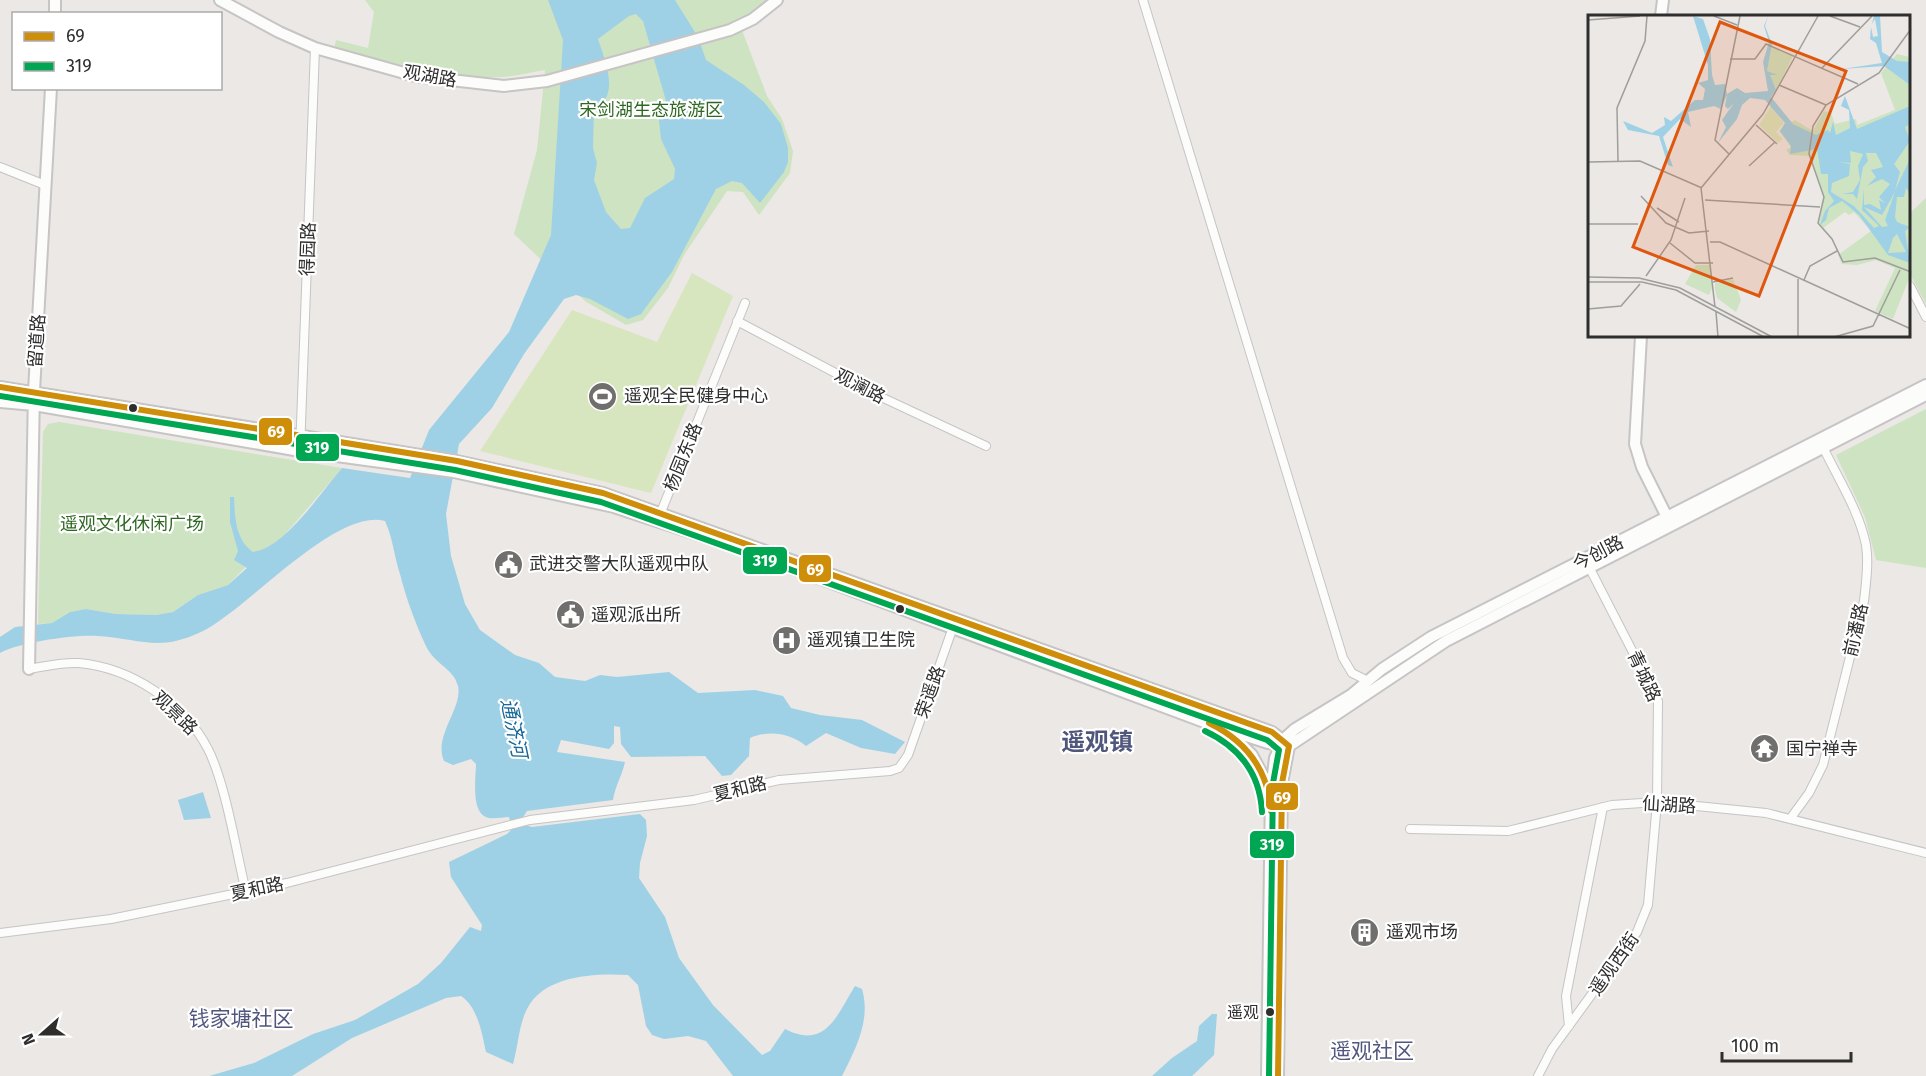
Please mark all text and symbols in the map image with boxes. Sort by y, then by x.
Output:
legend [12,12,222,90]
inset map [1588,15,1911,338]
text: 69 [66,25,85,47]
text: 319 [66,55,92,77]
street label: 观湖路 [402,60,458,92]
park label: 宋剑湖生态旅游区 [579,99,723,121]
street label: 得园路 [296,222,320,276]
street label: 留道路 [24,313,50,369]
street label: 观澜路 [831,364,889,408]
sports icon: 遥观全民健身中心 [587,380,619,412]
place label: 遥观全民健身中心 [624,385,768,407]
unlabelled marker [127,402,139,414]
line badge: 69 [258,417,293,446]
street label: 杨园东路 [659,420,707,494]
text: 69 [267,422,285,441]
line badge: 319 [295,433,340,462]
text: 319 [304,438,329,457]
park label: 遥观文化休闲广场 [60,513,204,535]
street label: 今创路 [1569,531,1627,575]
line badge: 319 [742,546,788,575]
public building icon: 武进交警大队遥观中队 [492,548,524,580]
text: 319 [752,551,777,570]
place label: 武进交警大队遥观中队 [529,553,709,575]
line badge: 69 [798,554,832,583]
text: 69 [806,560,824,579]
public building icon: 遥观派出所 [554,599,586,631]
street label: 前潘路 [1839,601,1873,659]
unlabelled marker [894,603,906,615]
place label: 遥观派出所 [591,604,681,626]
hospital icon: 遥观镇卫生院 [770,624,802,656]
place label: 遥观镇卫生院 [807,629,915,651]
street label: 青城路 [1623,647,1665,705]
street label: 荣遥路 [910,663,950,721]
street label: 观景路 [148,686,202,740]
water label: 通济河 [496,696,533,764]
district label: 遥观镇 [1061,728,1133,756]
temple icon: 国宁禅寺 [1749,733,1781,765]
place label: 国宁禅寺 [1786,738,1858,760]
street label: 夏和路 [711,772,769,806]
line badge: 69 [1265,782,1299,811]
text: 69 [1273,788,1291,807]
street label: 仙湖路 [1641,793,1697,817]
line badge: 319 [1249,830,1295,859]
text: 319 [1259,835,1284,854]
street label: 夏和路 [228,873,286,905]
building icon: 遥观市场 [1349,916,1381,948]
place label: 遥观市场 [1386,921,1458,943]
street label: 遥观西街 [1584,928,1644,1000]
place label: 遥观 [1227,1003,1259,1022]
north arrow [12,1004,72,1064]
district label: 钱家塘社区 [189,1006,294,1032]
marker: 遥观 [1264,1006,1276,1018]
scale bar [1722,1025,1851,1063]
text: N [18,1031,39,1048]
text: 100 m [1731,1035,1779,1057]
district label: 遥观社区 [1330,1038,1414,1064]

